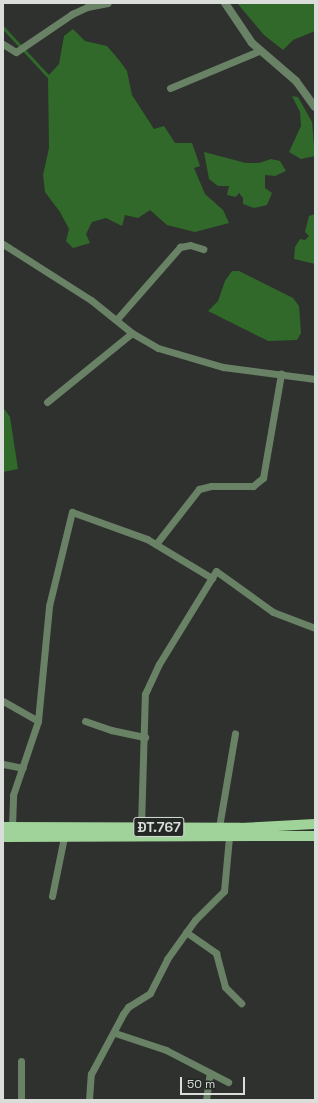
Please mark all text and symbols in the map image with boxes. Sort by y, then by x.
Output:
road number: ĐT.767 [133,815,185,839]
scale bar [182,1069,247,1095]
text: 50 m [187,1076,215,1092]

